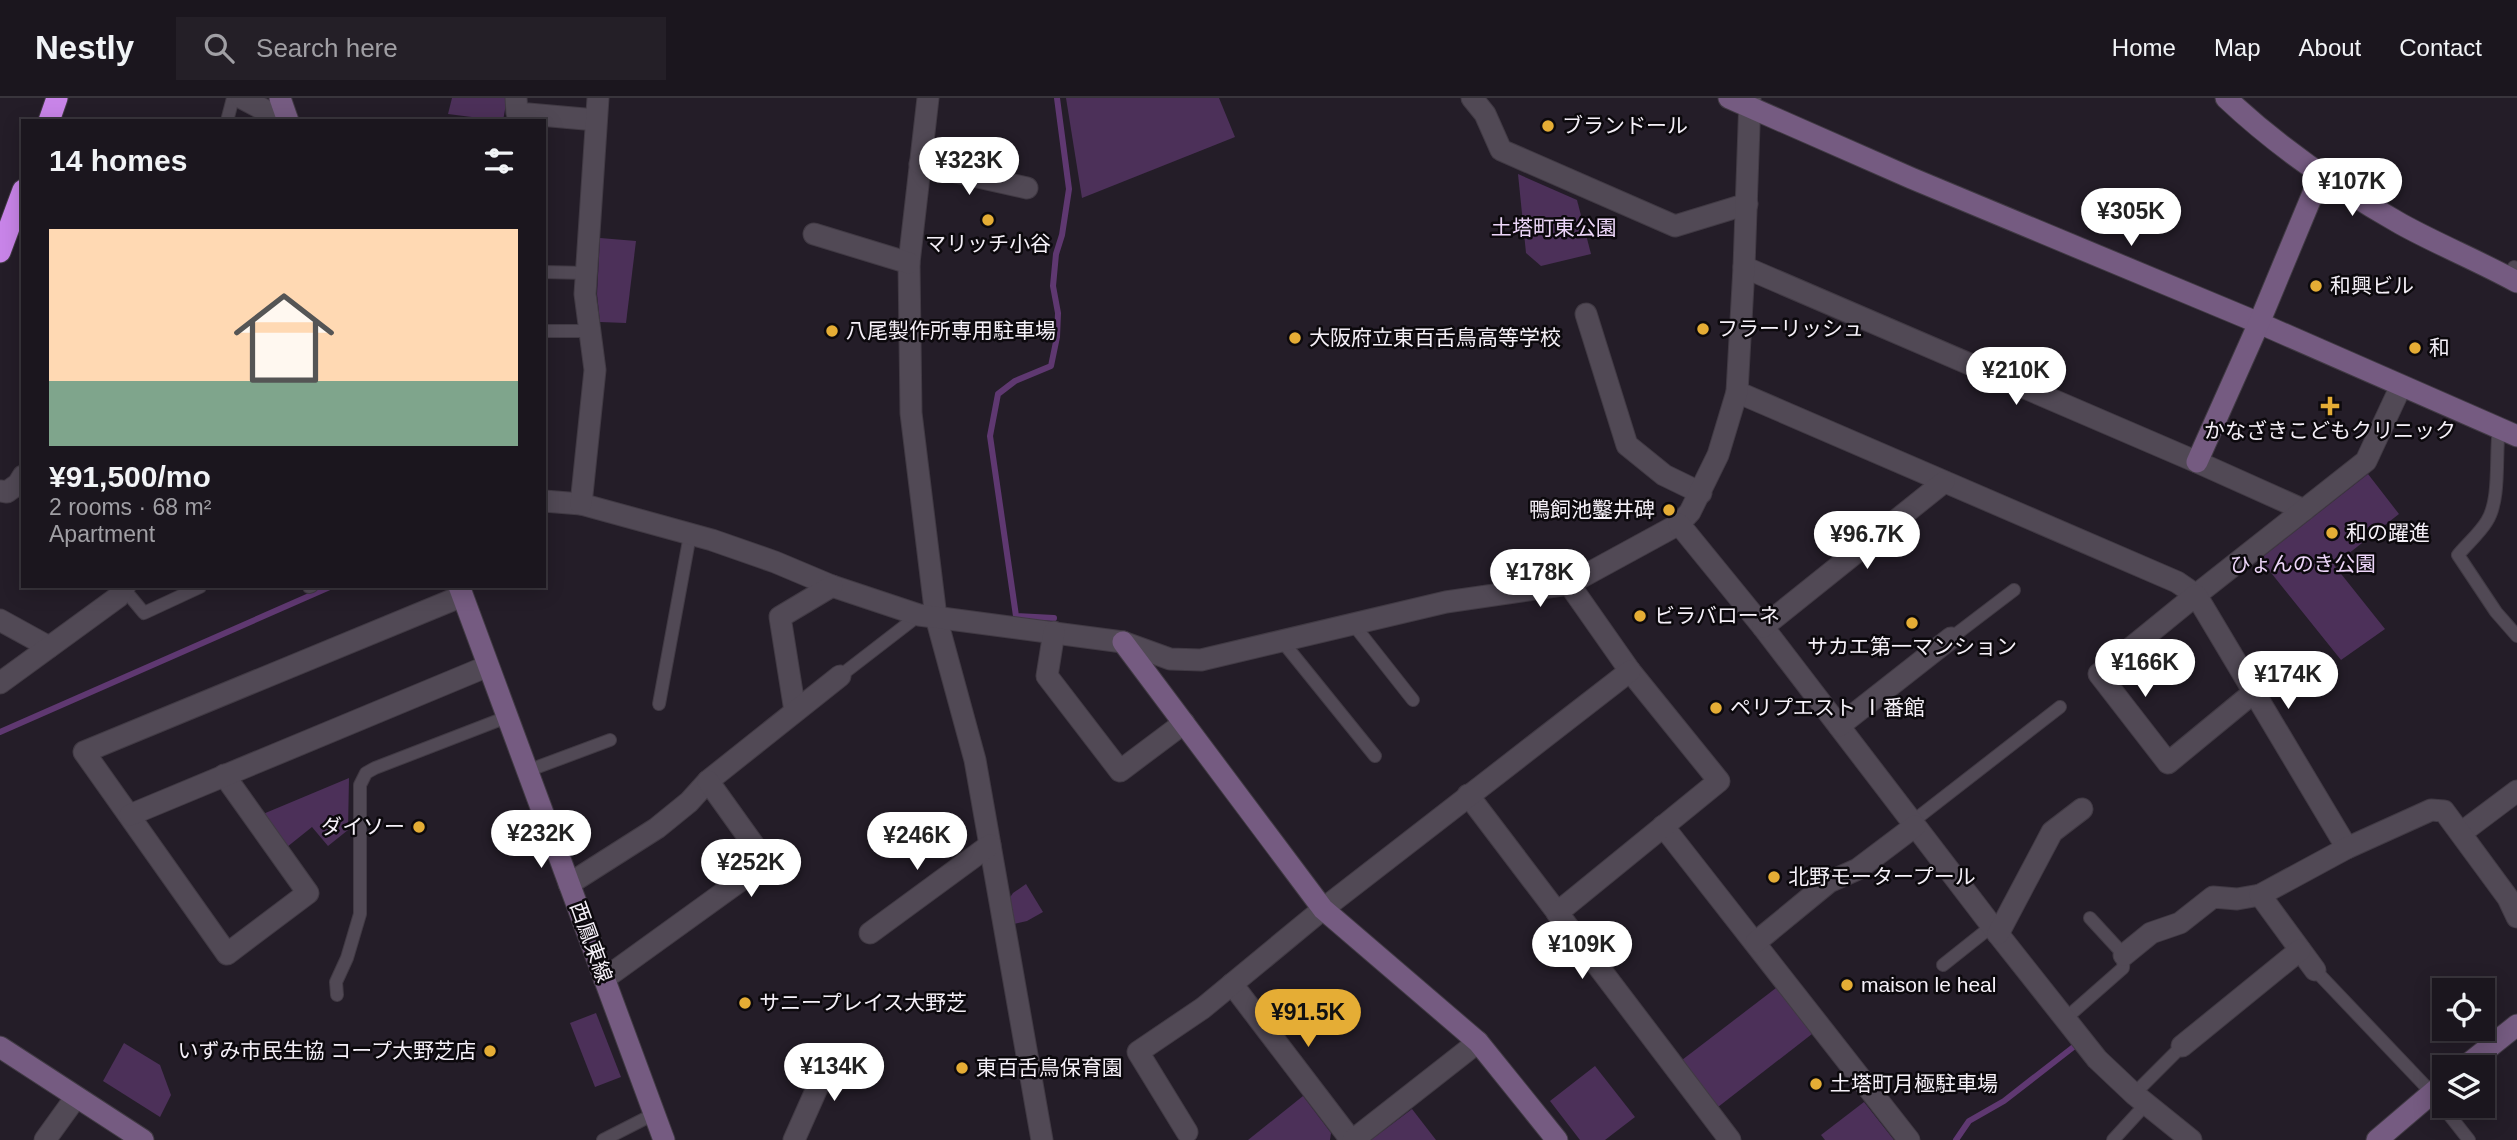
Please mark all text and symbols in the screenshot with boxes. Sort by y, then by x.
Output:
search box [176,17,666,80]
text: Nestly [35,29,134,66]
icon: search [200,29,238,67]
text: Search here [256,33,398,63]
text: Home [2112,34,2176,61]
text: Map [2214,34,2261,61]
text: About [2299,34,2361,61]
text: Contact [2399,34,2482,61]
place label: ブランドール [1562,114,1688,137]
marker: ブランドール [1540,118,1556,134]
pin: ¥323K [920,138,1018,197]
icon: filters [480,142,518,180]
text: 14 homes [49,144,187,177]
text: ¥323K [935,147,1003,173]
pin: ¥107K [2303,158,2401,218]
text: ¥107K [2318,168,2386,194]
pin: ¥305K [2082,188,2180,248]
text: ¥305K [2097,198,2165,224]
marker: マリッチ小谷 [980,212,996,228]
park label: 土塔町東公園 [1491,216,1617,239]
place label: マリッチ小谷 [925,232,1051,255]
place label: 和興ビル [2330,274,2414,297]
icon: home [221,275,347,401]
marker: 和興ビル [2308,278,2324,294]
place label: フラーリッシュ [1717,317,1864,340]
place label: 八尾製作所専用駐車場 [846,319,1056,342]
marker: フラーリッシュ [1695,321,1711,337]
marker: 八尾製作所専用駐車場 [824,323,840,339]
place label: 大阪府立東百舌鳥高等学校 [1309,326,1561,349]
marker: 大阪府立東百舌鳥高等学校 [1287,330,1303,346]
place label: 和 [2429,336,2450,359]
marker: 和 [2407,340,2423,356]
pin: ¥210K [1967,348,2065,407]
text: ¥210K [1982,357,2050,383]
marker: かなざきこどもクリニック [2320,396,2340,416]
place label: かなざきこどもクリニック [2204,419,2456,442]
text: ¥91,500/mo [49,460,211,493]
text: 2 rooms · 68 m² [49,494,211,520]
place label: 鴨飼池鑿井碑 [1529,498,1655,521]
marker: 鴨飼池鑿井碑 [1661,502,1677,518]
pin: ¥96.7K [1810,512,1924,571]
text: Apartment [49,521,155,547]
text: ¥96.7K [1830,521,1904,547]
place label: 和の躍進 [2346,521,2430,544]
marker: 和の躍進 [2324,525,2340,541]
pin: ¥178K [1491,550,1589,609]
park label: ひょんのき公園 [2230,552,2376,575]
text: ¥178K [1506,559,1574,585]
place label: ビラバローネ [1654,604,1780,627]
marker: ビラバローネ [1632,608,1648,624]
marker: サカエ第一マンション [1904,615,1920,631]
place label: サカエ第一マンション [1807,635,2017,658]
pin: ¥166K [2096,640,2194,699]
text: ¥166K [2111,649,2179,675]
pin: ¥174K [2239,652,2337,711]
text: ¥174K [2254,661,2322,687]
place label: ペリプエスト Ⅰ番館 [1730,696,1925,719]
marker: ペリプエスト Ⅰ番館 [1708,700,1724,716]
pin: ¥232K [492,810,590,870]
pin: ¥246K [868,812,966,872]
place label: ダイソー [321,815,405,838]
marker: ダイソー [411,819,427,835]
text: ¥232K [507,820,575,846]
text: ¥246K [883,822,951,848]
pin: ¥252K [702,840,800,899]
text: ¥252K [717,849,785,875]
place label: 北野モータープール [1788,865,1976,888]
marker: 北野モータープール [1766,869,1782,885]
street label: 西鳳東線 [566,898,617,985]
pin: ¥109K [1533,922,1631,981]
text: ¥109K [1548,931,1616,957]
place label: maison le heal [1861,973,1996,996]
marker: maison le heal [1839,977,1855,993]
map controls [2432,978,2495,1118]
button: locate [2432,978,2495,1041]
pin: ¥91.5K [1251,990,1365,1049]
place label: サニープレイス大野芝 [759,991,967,1014]
marker: サニープレイス大野芝 [737,995,753,1011]
text: ¥91.5K [1271,999,1345,1025]
place label: いずみ市民生協 コープ大野芝店 [177,1039,476,1062]
marker: いずみ市民生協 コープ大野芝店 [482,1043,498,1059]
pin: ¥134K [785,1044,883,1103]
text: ¥134K [800,1053,868,1079]
button: layers [2432,1055,2495,1118]
place label: 東百舌鳥保育園 [976,1056,1123,1079]
marker: 東百舌鳥保育園 [954,1060,970,1076]
place label: 土塔町月極駐車場 [1830,1072,1998,1095]
marker: 土塔町月極駐車場 [1808,1076,1824,1092]

